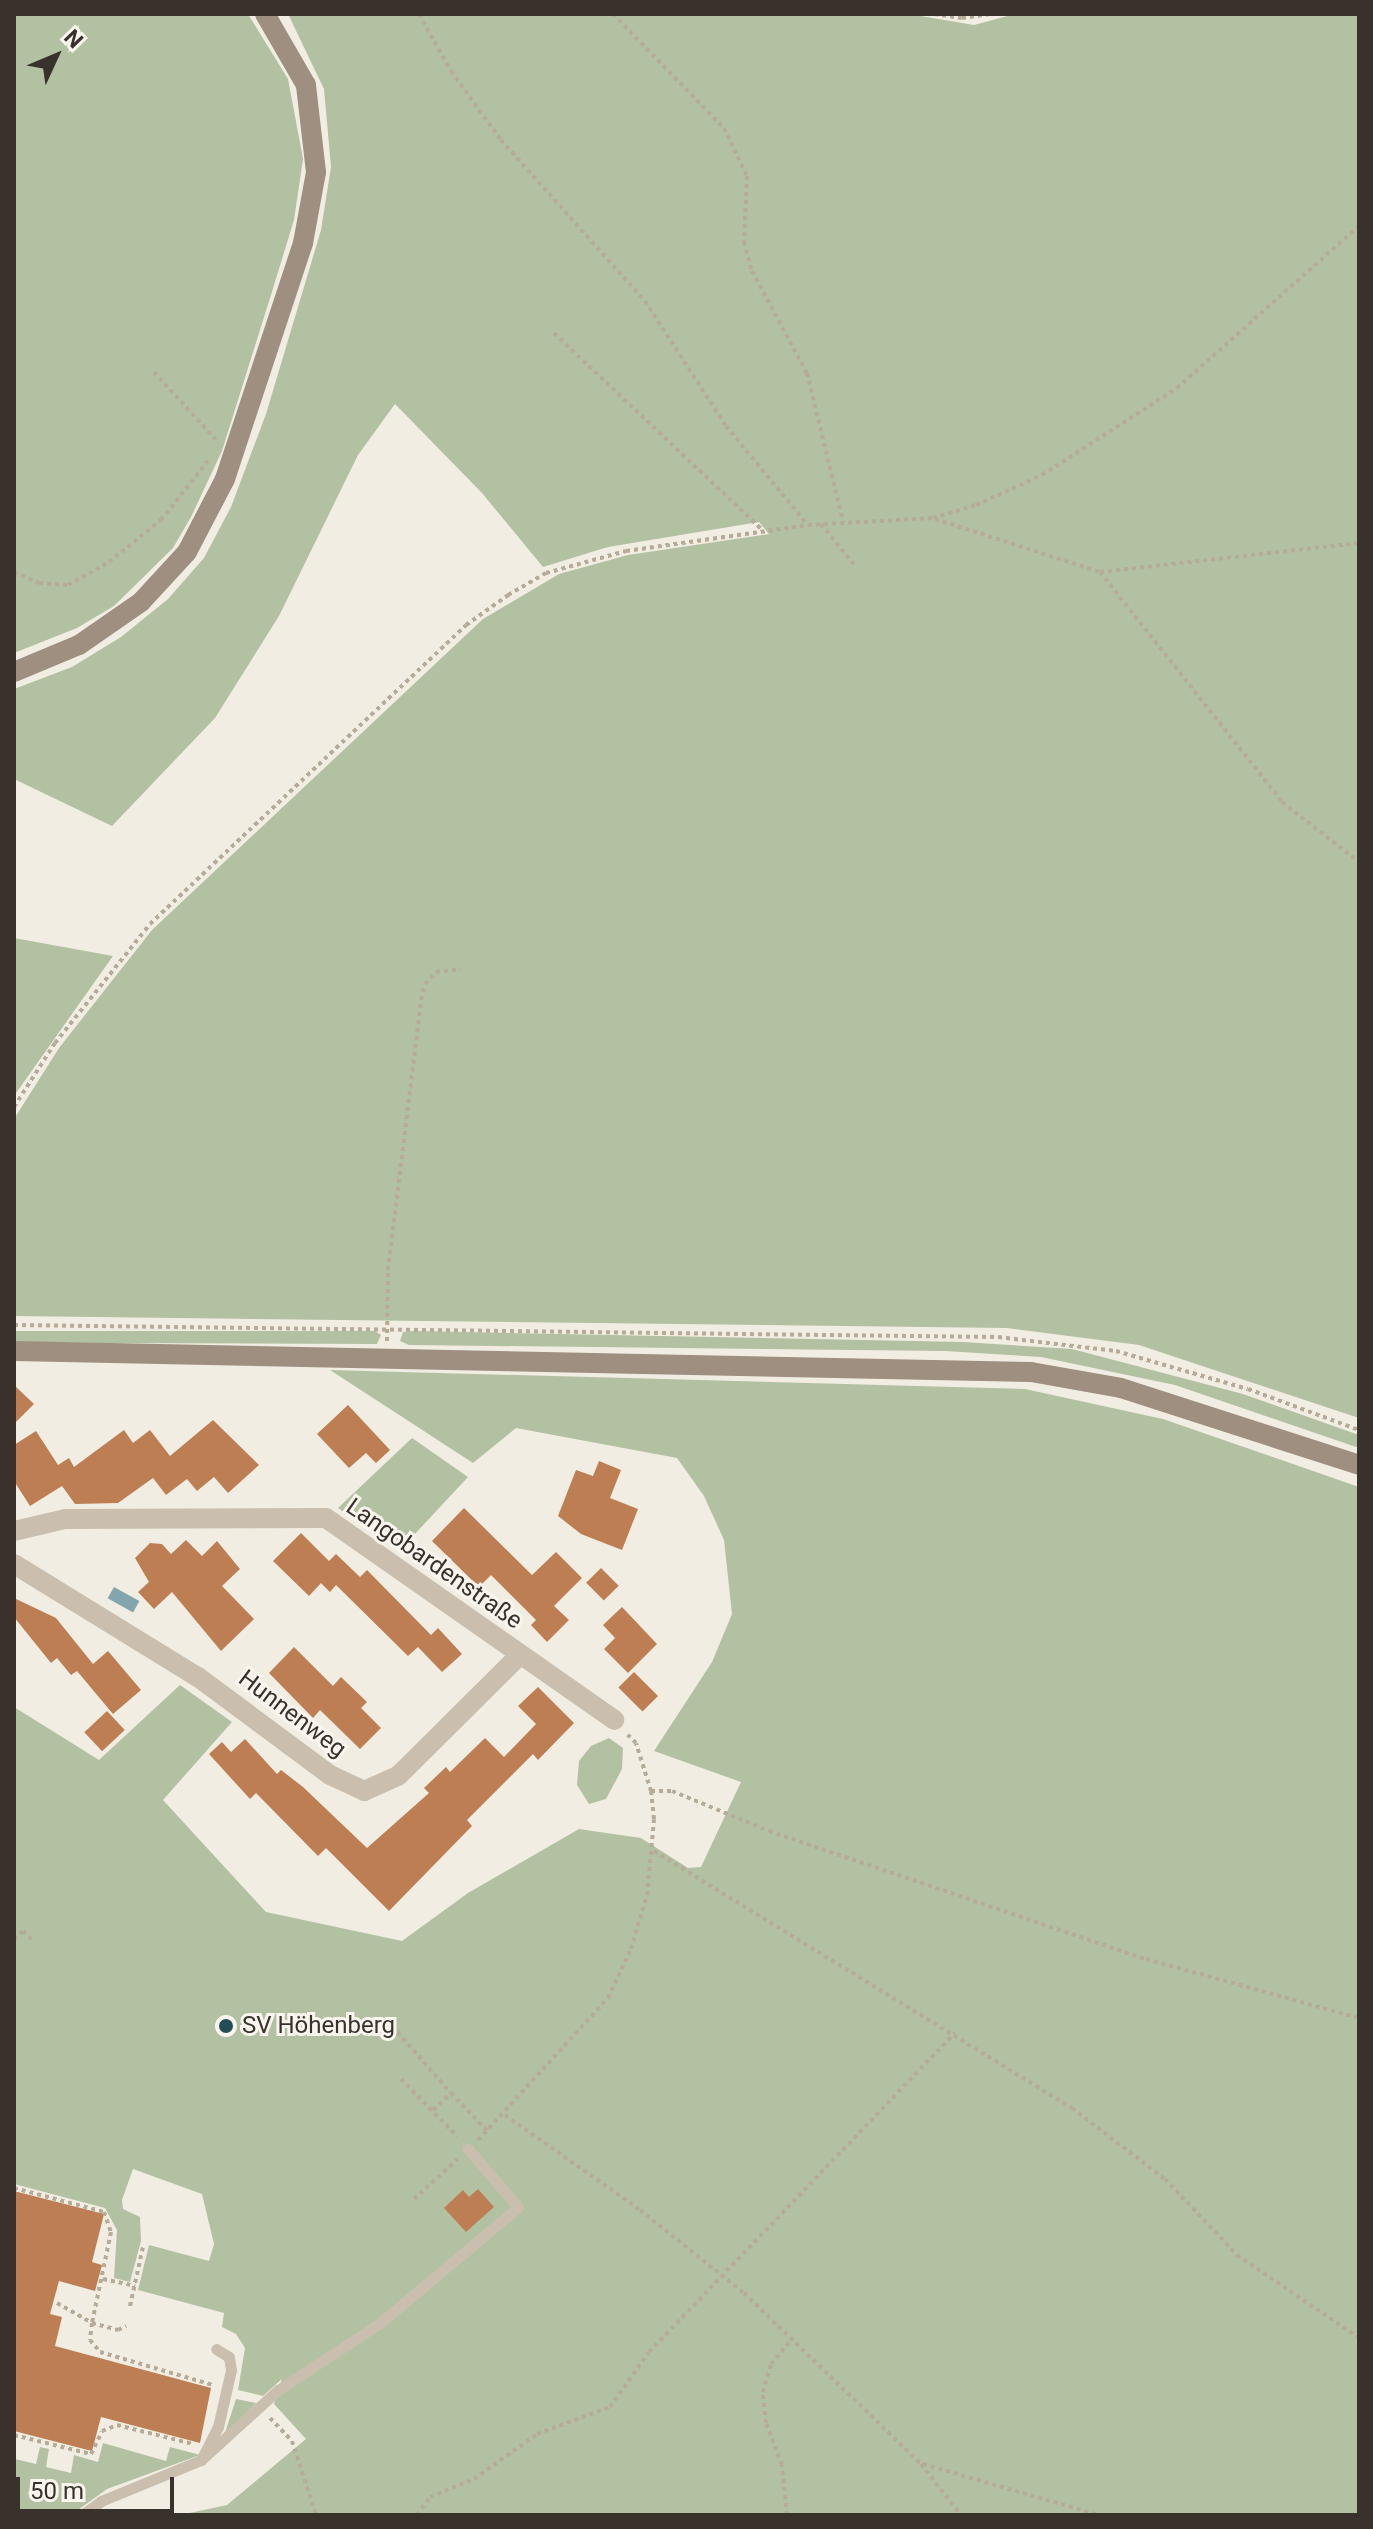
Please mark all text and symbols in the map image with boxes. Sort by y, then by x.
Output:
north arrow [16,16,96,96]
text: N [59,25,88,53]
street label: Langobardenstraße [340,1492,528,1636]
street label: Hunnenweg [233,1664,351,1764]
place label: SV Höhenberg [242,2012,395,2040]
marker: SV Höhenberg [217,2017,235,2035]
scale bar [20,2461,178,2511]
text: 50 m [30,2477,84,2505]

